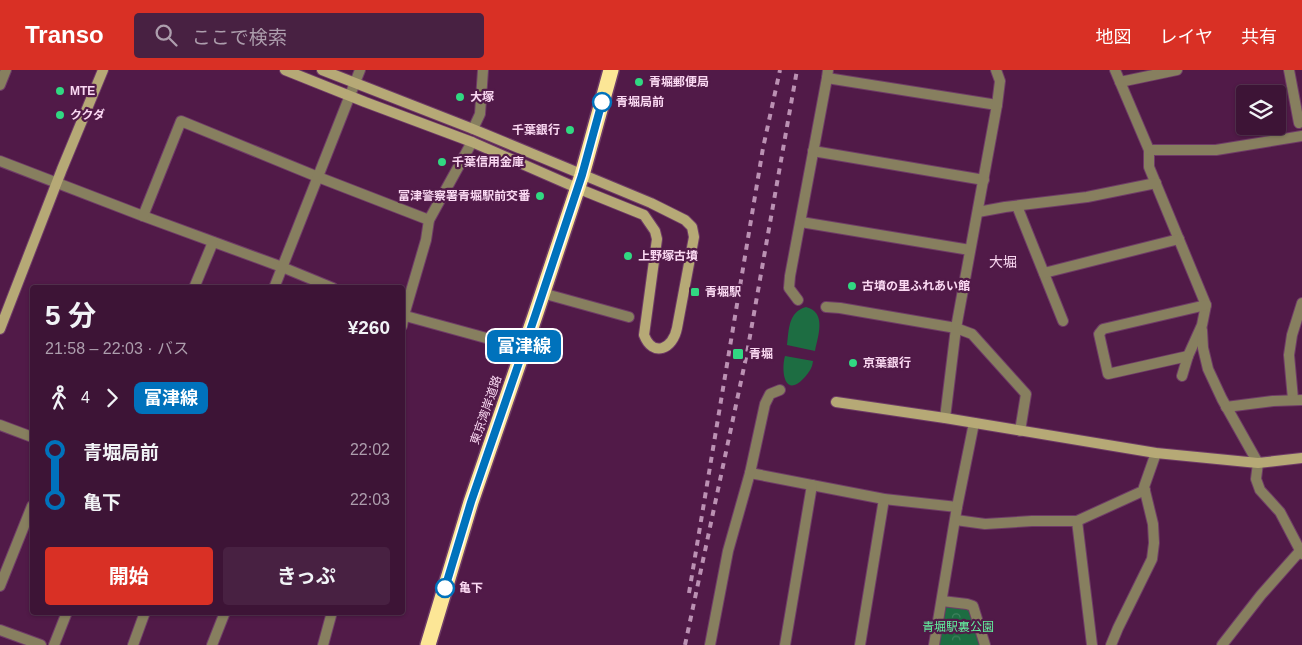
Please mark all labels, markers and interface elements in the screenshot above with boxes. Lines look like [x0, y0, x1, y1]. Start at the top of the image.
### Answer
search box [134, 13, 484, 58]
text: Transo [25, 21, 104, 48]
icon: search [152, 21, 180, 49]
text: ここで検索 [192, 27, 287, 48]
text: 地図 [1096, 27, 1132, 47]
text: レイヤ [1160, 27, 1213, 47]
text: 共有 [1241, 27, 1277, 47]
place label: 青堀郵便局 [649, 75, 709, 89]
marker: 青堀郵便局 [633, 76, 645, 88]
place label: MTE [70, 84, 95, 98]
marker: MTE [54, 85, 66, 97]
map controls [1236, 85, 1286, 135]
button: layers [1236, 85, 1286, 135]
place label: 大塚 [470, 90, 494, 104]
marker: 大塚 [454, 91, 466, 103]
marker: 青堀局前 [592, 92, 612, 112]
place label: 青堀局前 [616, 95, 664, 109]
place label: ククダ [70, 108, 105, 122]
marker: ククダ [54, 109, 66, 121]
place label: 千葉銀行 [512, 123, 560, 137]
marker: 千葉銀行 [564, 124, 576, 136]
place label: 千葉信用金庫 [452, 155, 524, 169]
marker: 千葉信用金庫 [436, 156, 448, 168]
place label: 富津警察署青堀駅前交番 [398, 189, 531, 203]
marker: 富津警察署青堀駅前交番 [534, 190, 546, 202]
place label: 上野塚古墳 [638, 249, 698, 263]
marker: 上野塚古墳 [622, 250, 634, 262]
district label: 大堀 [989, 254, 1017, 270]
place label: 古墳の里ふれあい館 [862, 279, 970, 293]
marker: 古墳の里ふれあい館 [846, 280, 858, 292]
place label: 青堀駅 [705, 285, 741, 299]
marker: 青堀駅 [689, 286, 701, 298]
text: 5 分 [45, 300, 96, 331]
text: ¥260 [348, 317, 390, 338]
line badge: 富津線 [495, 330, 553, 362]
text: 富津線 [497, 336, 551, 356]
text: 21:58 – 22:03 · バス [45, 340, 189, 357]
marker: 青堀 [731, 347, 745, 361]
place label: 青堀 [749, 347, 773, 361]
place label: 京葉銀行 [863, 356, 911, 370]
marker: 京葉銀行 [847, 357, 859, 369]
street label: 東京湾岸道路 [468, 374, 504, 446]
icon: walk [45, 384, 73, 412]
icon: forward [98, 384, 126, 412]
text: 富津線 [144, 388, 198, 408]
text: 4 [81, 389, 90, 406]
text: 22:02 [350, 441, 390, 458]
text: 青堀局前 [83, 442, 159, 463]
text: 22:03 [350, 491, 390, 508]
text: 亀下 [83, 492, 121, 513]
button: 開始 [45, 547, 213, 605]
button: きっぷ [223, 547, 390, 605]
marker: 亀下 [435, 578, 455, 598]
place label: 亀下 [459, 581, 483, 595]
park label: 青堀駅裏公園 [922, 620, 994, 634]

